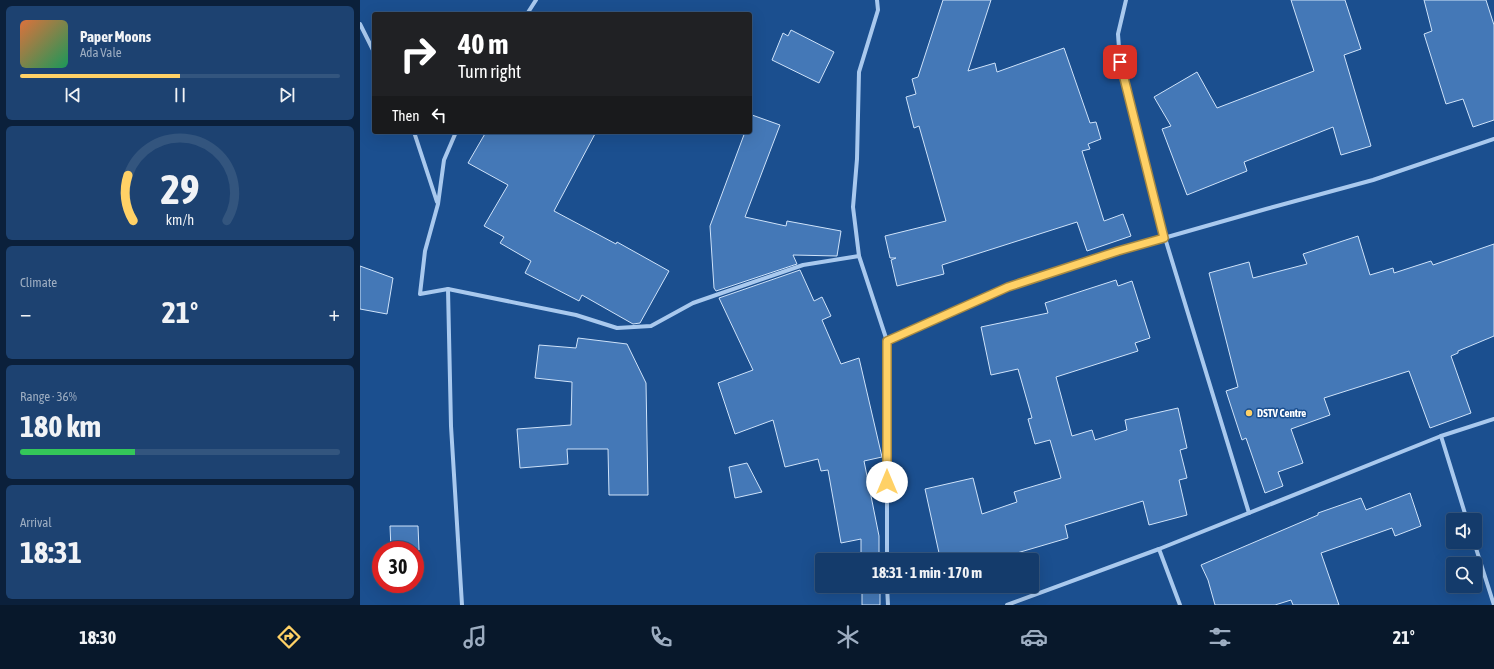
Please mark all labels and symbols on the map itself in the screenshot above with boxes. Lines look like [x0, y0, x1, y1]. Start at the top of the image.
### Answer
pin [1103, 45, 1137, 79]
place label: DSTV Centre [1257, 407, 1306, 419]
marker: DSTV Centre [1244, 408, 1254, 418]
position arrow [866, 461, 908, 503]
speed limit sign: 30 [372, 541, 424, 593]

